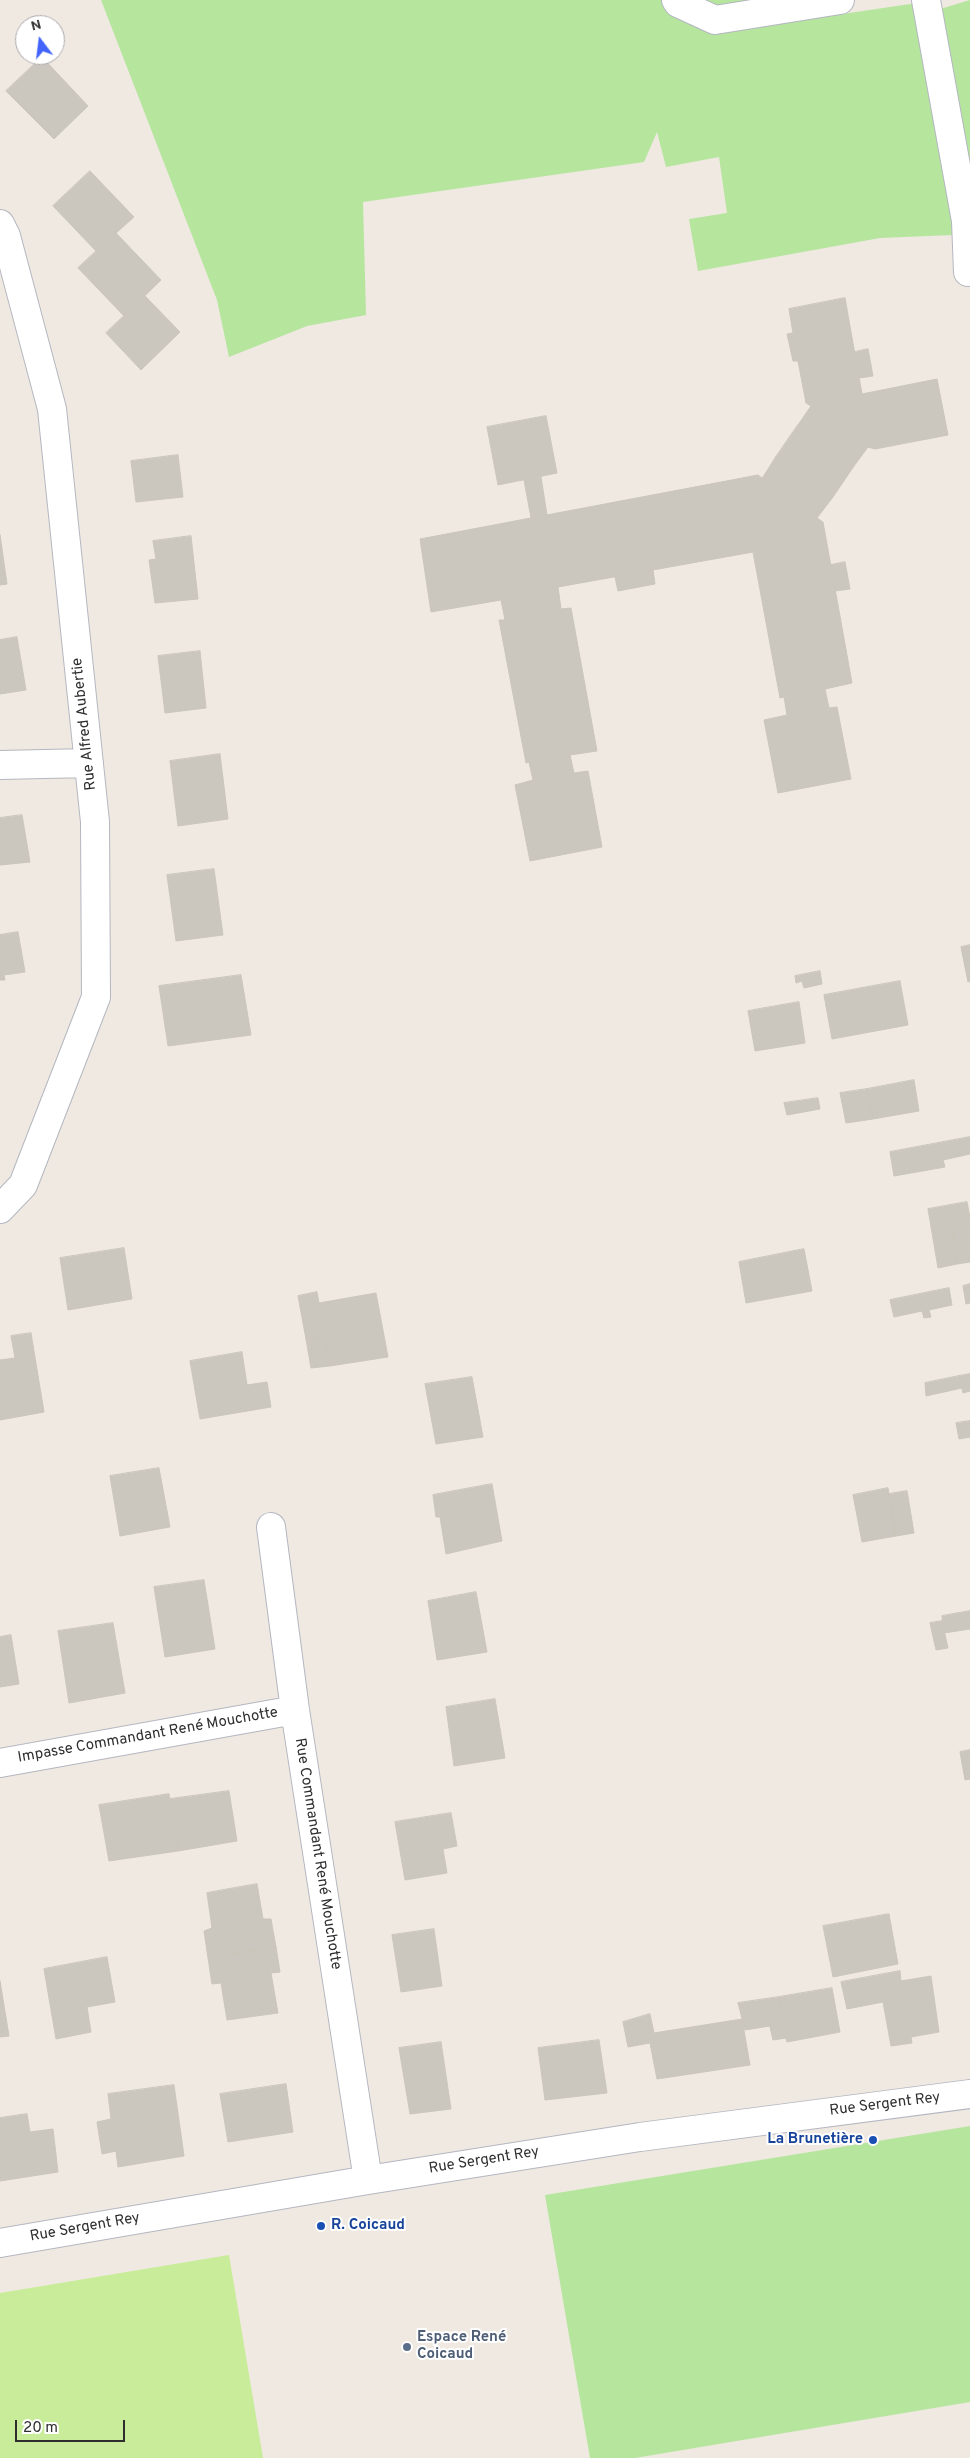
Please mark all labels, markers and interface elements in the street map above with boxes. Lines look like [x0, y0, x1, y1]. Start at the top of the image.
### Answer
north arrow [15, 15, 65, 65]
text: N [29, 16, 43, 36]
street label: Rue Alfred Aubertie [69, 657, 101, 791]
street label: Impasse Commandant René Mouchotte [16, 1704, 280, 1768]
street label: Rue Commandant René Mouchotte [290, 1737, 344, 1971]
street label: Rue Sergent Rey [829, 2089, 941, 2121]
place label: La Brunetière [767, 2131, 863, 2149]
marker: La Brunetière [867, 2134, 879, 2146]
street label: Rue Sergent Rey [428, 2143, 540, 2179]
street label: Rue Sergent Rey [29, 2209, 141, 2247]
place label: R. Coicaud [331, 2217, 405, 2235]
marker: R. Coicaud [315, 2220, 327, 2232]
place label: Espace René Coicaud [417, 2329, 506, 2364]
marker: Espace René Coicaud [401, 2341, 413, 2353]
scale bar [18, 2410, 128, 2442]
text: 20 m [23, 2419, 58, 2438]

